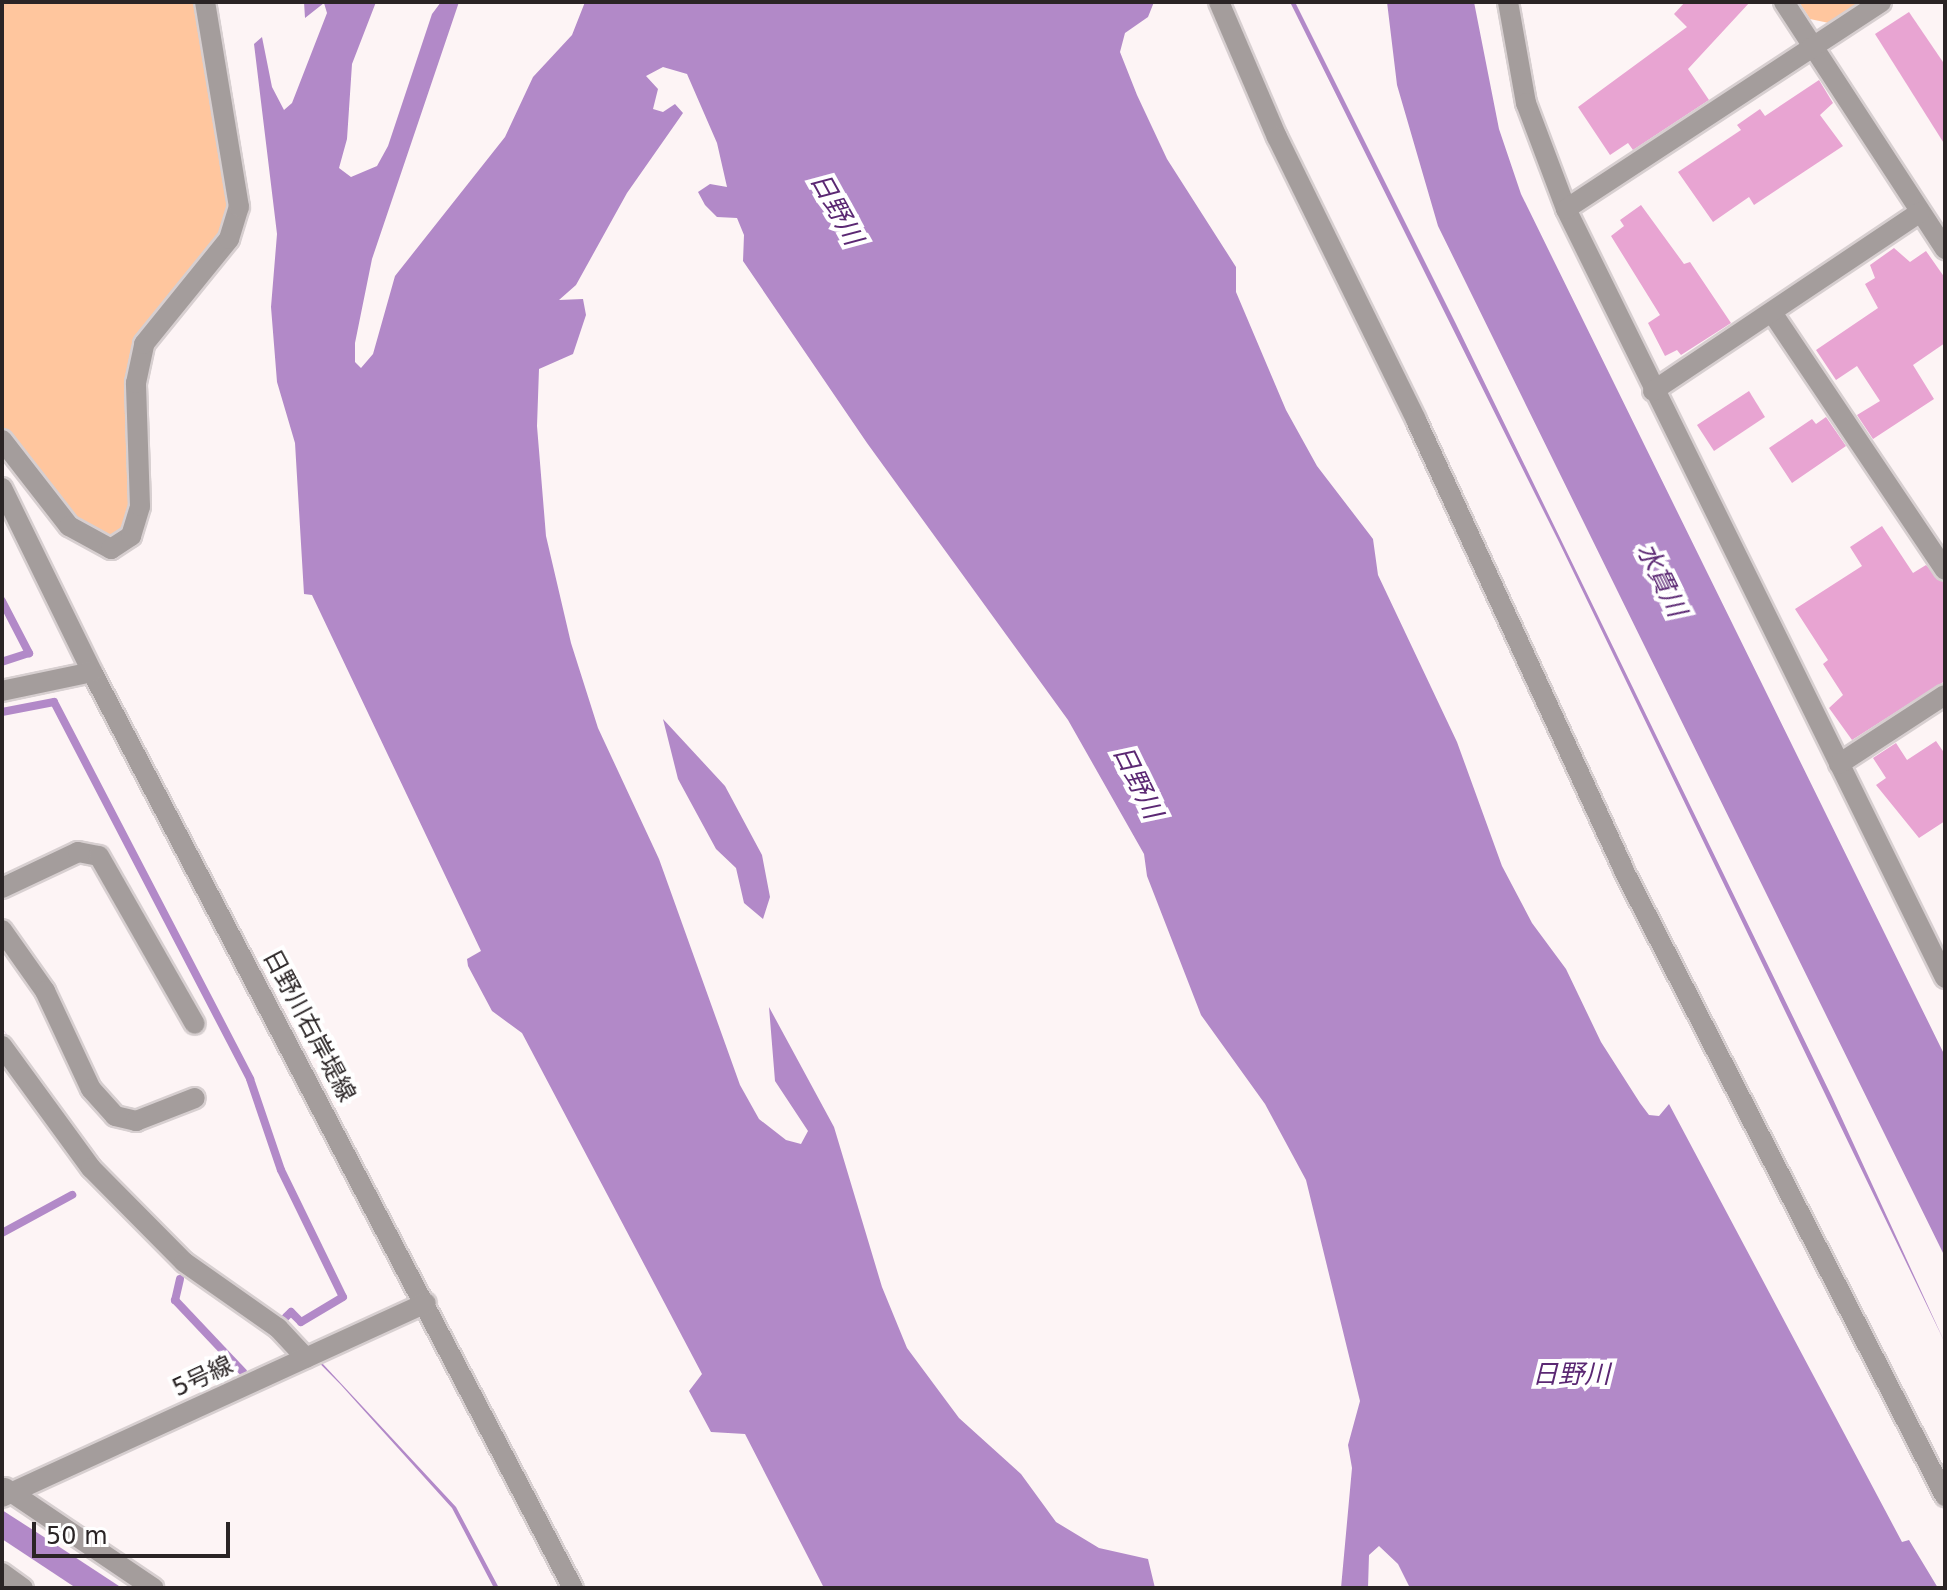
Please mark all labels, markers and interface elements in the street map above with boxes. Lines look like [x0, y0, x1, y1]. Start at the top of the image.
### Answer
water label: 日野川 [803, 167, 869, 251]
water label: 水貫川 [1630, 538, 1692, 622]
water label: 日野川 [1106, 740, 1168, 824]
street label: 日野川右岸堤線 [257, 945, 361, 1107]
street label: 5号線 [168, 1351, 238, 1403]
water label: 日野川 [1532, 1359, 1610, 1391]
scale bar [36, 1506, 234, 1556]
text: 50 m [46, 1522, 108, 1550]

